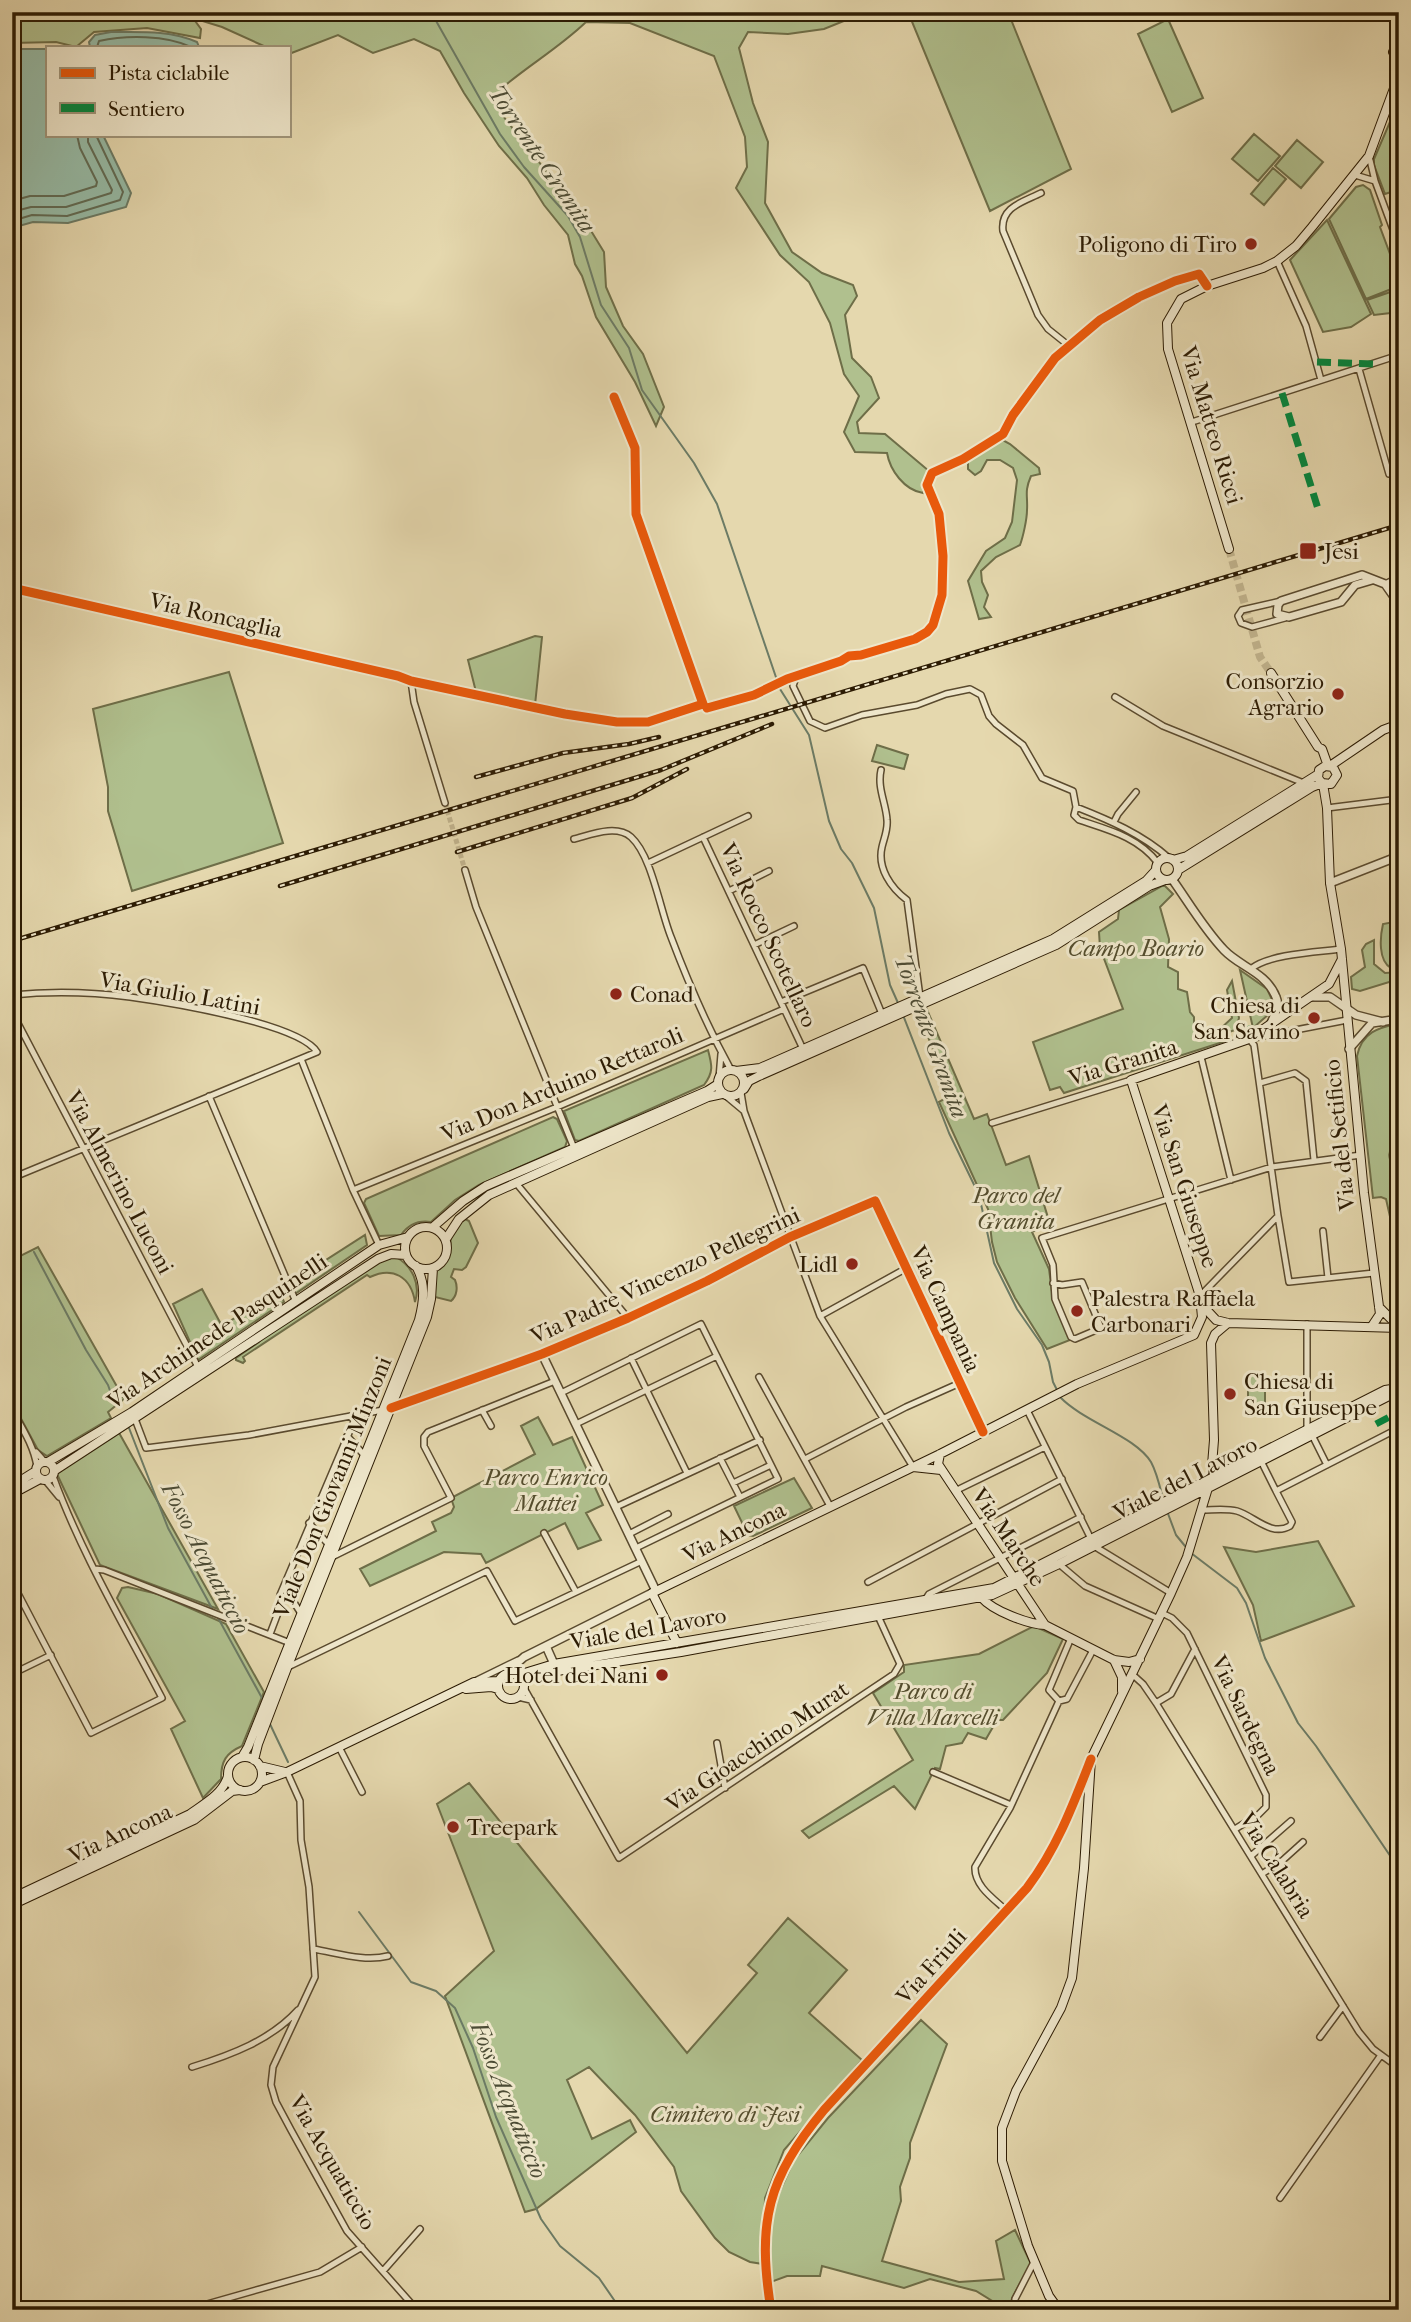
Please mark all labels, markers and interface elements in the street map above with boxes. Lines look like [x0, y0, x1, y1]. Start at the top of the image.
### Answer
legend [46, 46, 290, 136]
text: Pista ciclabile [108, 61, 229, 85]
water label: Torrente Granita [482, 80, 602, 238]
text: Sentiero [108, 97, 185, 121]
place label: Poligono di Tiro [1078, 231, 1237, 258]
marker: Poligono di Tiro [1243, 236, 1259, 252]
street label: Via Matteo Ricci [1174, 342, 1248, 508]
place label: Jesi [1322, 538, 1359, 565]
marker: Jesi [1298, 541, 1318, 561]
street label: Via Roncaglia [146, 587, 285, 644]
place label: Consorzio Agrario [1225, 668, 1324, 721]
marker: Consorzio Agrario [1330, 686, 1346, 702]
street label: Via Rocco Scotellaro [714, 838, 823, 1032]
park label: Campo Boario [1068, 935, 1204, 962]
water label: Torrente Granita [888, 950, 974, 1122]
street label: Via Giulio Latini [97, 966, 262, 1021]
place label: Conad [630, 981, 694, 1008]
marker: Conad [608, 986, 624, 1002]
place label: Chiesa di San Savino [1194, 992, 1300, 1045]
marker: Chiesa di San Savino [1306, 1010, 1322, 1026]
street label: Via Don Arduino Rettaroli [436, 1021, 687, 1148]
street label: Via Granita [1064, 1033, 1181, 1092]
street label: Via del Setificio [1318, 1058, 1361, 1213]
street label: Via Almerino Luconi [59, 1085, 179, 1279]
street label: Via San Giuseppe [1145, 1100, 1224, 1271]
park label: Parco del Granita [972, 1182, 1062, 1235]
street label: Via Padre Vincenzo Pellegrini [525, 1201, 804, 1350]
street label: Via Campania [904, 1241, 987, 1377]
street label: Via Archimede Pasquinelli [101, 1248, 333, 1416]
place label: Lidl [799, 1251, 839, 1278]
marker: Lidl [844, 1256, 860, 1272]
place label: Palestra Raffaela Carbonari [1091, 1285, 1255, 1338]
marker: Palestra Raffaela Carbonari [1069, 1303, 1085, 1319]
street label: Viale Don Giovanni Minzoni [267, 1352, 397, 1623]
place label: Chiesa di San Giuseppe [1244, 1368, 1377, 1421]
marker: Chiesa di San Giuseppe [1222, 1386, 1238, 1402]
street label: Viale del Lavoro [1108, 1431, 1262, 1527]
park label: Parco Enrico Mattei [483, 1464, 608, 1517]
water label: Fosso Acquaticcio [155, 1477, 256, 1638]
street label: Via Marche [965, 1482, 1051, 1592]
street label: Via Ancona [677, 1496, 790, 1569]
street label: Viale del Lavoro [567, 1601, 728, 1656]
street label: Via Sardegna [1205, 1650, 1286, 1780]
place label: Hotel dei Nani [504, 1662, 648, 1689]
marker: Hotel dei Nani [654, 1667, 670, 1683]
street label: Via Gioacchino Murat [660, 1675, 854, 1818]
park label: Parco di Villa Marcelli [867, 1678, 1000, 1731]
street label: Via Ancona [63, 1798, 177, 1870]
street label: Via Calabria [1233, 1807, 1320, 1923]
place label: Treepark [467, 1814, 559, 1841]
marker: Treepark [445, 1819, 461, 1835]
street label: Via Friuli [890, 1923, 972, 2010]
water label: Fosso Acquaticcio [464, 2017, 553, 2182]
street label: Via Acquaticcio [283, 2089, 382, 2235]
park label: Cimitero di Jesi [650, 2101, 802, 2128]

